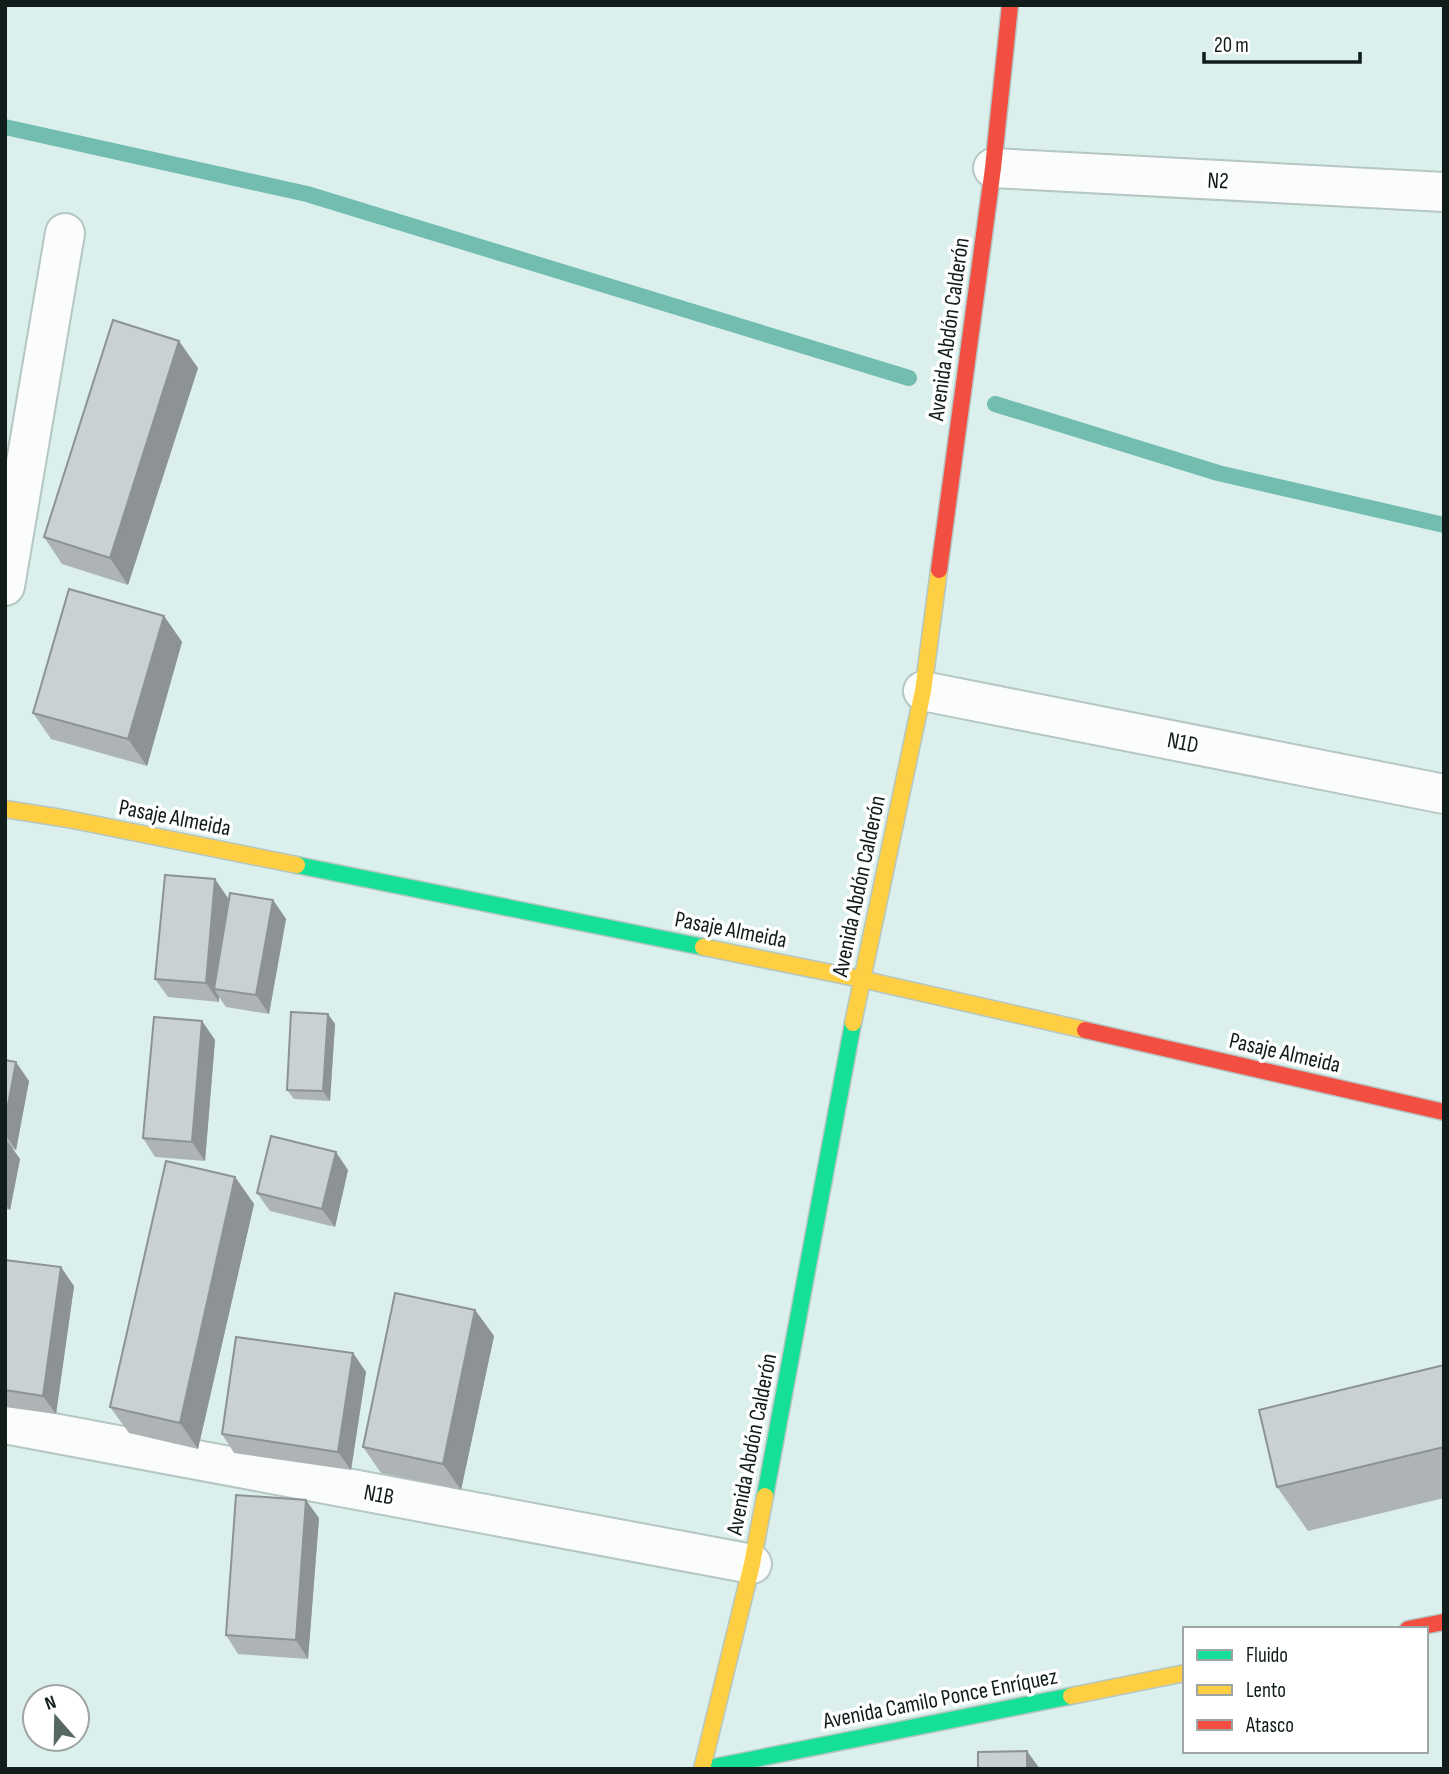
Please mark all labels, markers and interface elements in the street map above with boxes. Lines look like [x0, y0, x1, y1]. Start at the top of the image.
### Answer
scale bar [1204, 21, 1360, 65]
text: 20 m [1214, 33, 1249, 58]
street label: N2 [1207, 166, 1229, 196]
street label: Avenida Abdón Calderón [922, 236, 976, 423]
street label: N1D [1165, 726, 1201, 760]
street label: Pasaje Almeida [116, 793, 233, 843]
street label: Avenida Abdón Calderón [826, 793, 892, 980]
street label: Pasaje Almeida [672, 905, 789, 955]
street label: Pasaje Almeida [1226, 1027, 1343, 1079]
street label: Avenida Abdón Calderón [720, 1351, 783, 1538]
street label: N1B [361, 1478, 396, 1512]
legend [1183, 1627, 1428, 1753]
text: Fluido [1246, 1643, 1288, 1668]
street label: Avenida Camilo Ponce Enríquez [820, 1663, 1060, 1736]
text: Lento [1246, 1678, 1286, 1703]
north arrow [21, 1683, 91, 1753]
text: N [42, 1691, 59, 1716]
text: Atasco [1245, 1713, 1294, 1738]

